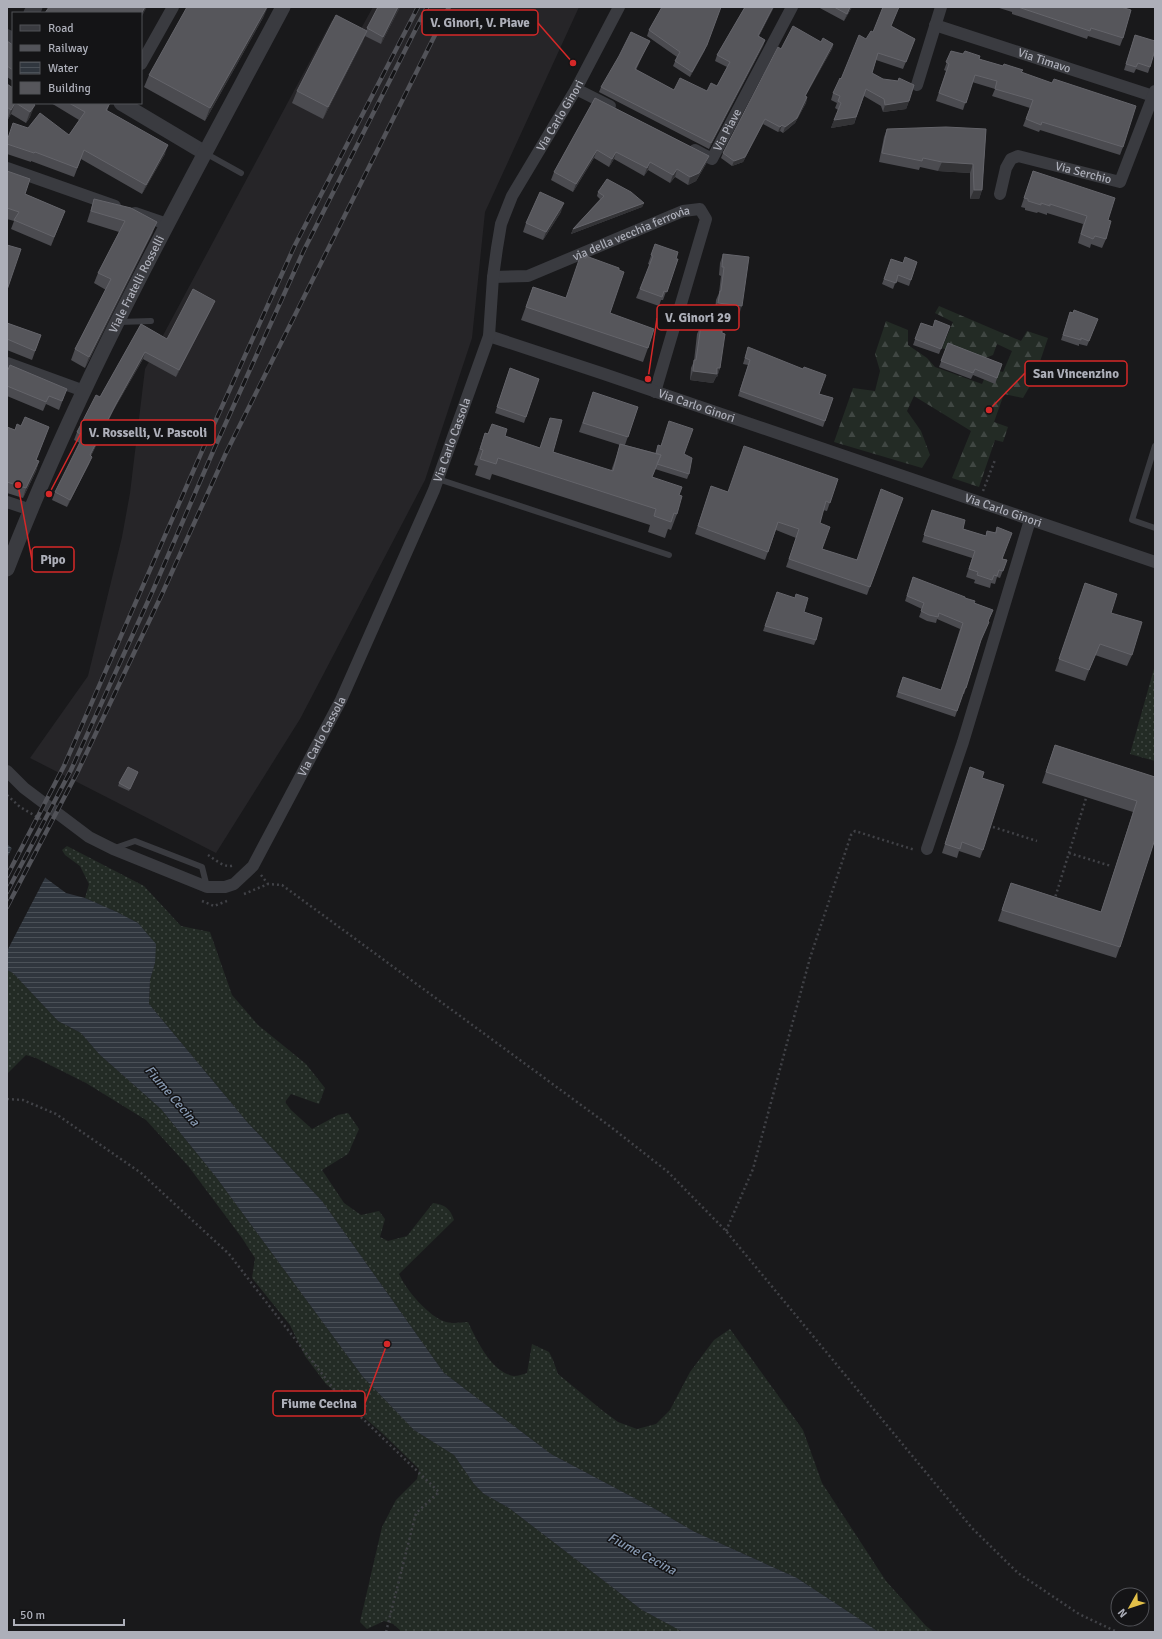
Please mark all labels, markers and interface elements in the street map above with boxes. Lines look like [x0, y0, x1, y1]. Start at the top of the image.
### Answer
callout: V. Ginori, V. Piave [422, 10, 538, 35]
legend [12, 12, 142, 104]
text: V. Ginori, V. Piave [430, 15, 530, 31]
text: Road [48, 21, 74, 36]
text: Railway [48, 41, 88, 56]
street label: Via Timavo [1016, 45, 1073, 76]
text: Water [48, 61, 79, 76]
street label: Via Carlo Ginori [533, 77, 587, 154]
text: Building [48, 81, 91, 96]
street label: Via Piave [710, 106, 745, 154]
street label: Via Serchio [1054, 158, 1113, 187]
street label: via della vecchia ferrovia [570, 203, 691, 264]
street label: Viale Fratelli Rosselli [105, 233, 168, 335]
callout: V. Ginori 29 [657, 305, 739, 330]
text: V. Ginori 29 [665, 310, 731, 326]
callout: San Vincenzino [1025, 361, 1127, 386]
text: San Vincenzino [1033, 366, 1119, 382]
street label: Via Carlo Ginori [656, 386, 737, 426]
street label: Via Carlo Cassola [430, 396, 474, 484]
callout: V. Rosselli, V. Pascoli [81, 420, 215, 445]
text: V. Rosselli, V. Pascoli [89, 425, 207, 441]
street label: Via Carlo Ginori [963, 490, 1044, 530]
callout: Pipo [32, 547, 74, 572]
text: Pipo [40, 552, 66, 568]
street label: Via Carlo Cassola [294, 694, 349, 779]
water label: Fiume Cecina [141, 1062, 203, 1130]
callout: Fiume Cecina [273, 1391, 365, 1416]
text: Fiume Cecina [281, 1396, 357, 1412]
water label: Fiume Cecina [605, 1529, 679, 1579]
north arrow [1110, 1587, 1150, 1627]
scale bar [14, 1601, 124, 1627]
text: N [1115, 1606, 1130, 1620]
text: 50 m [20, 1608, 45, 1623]

